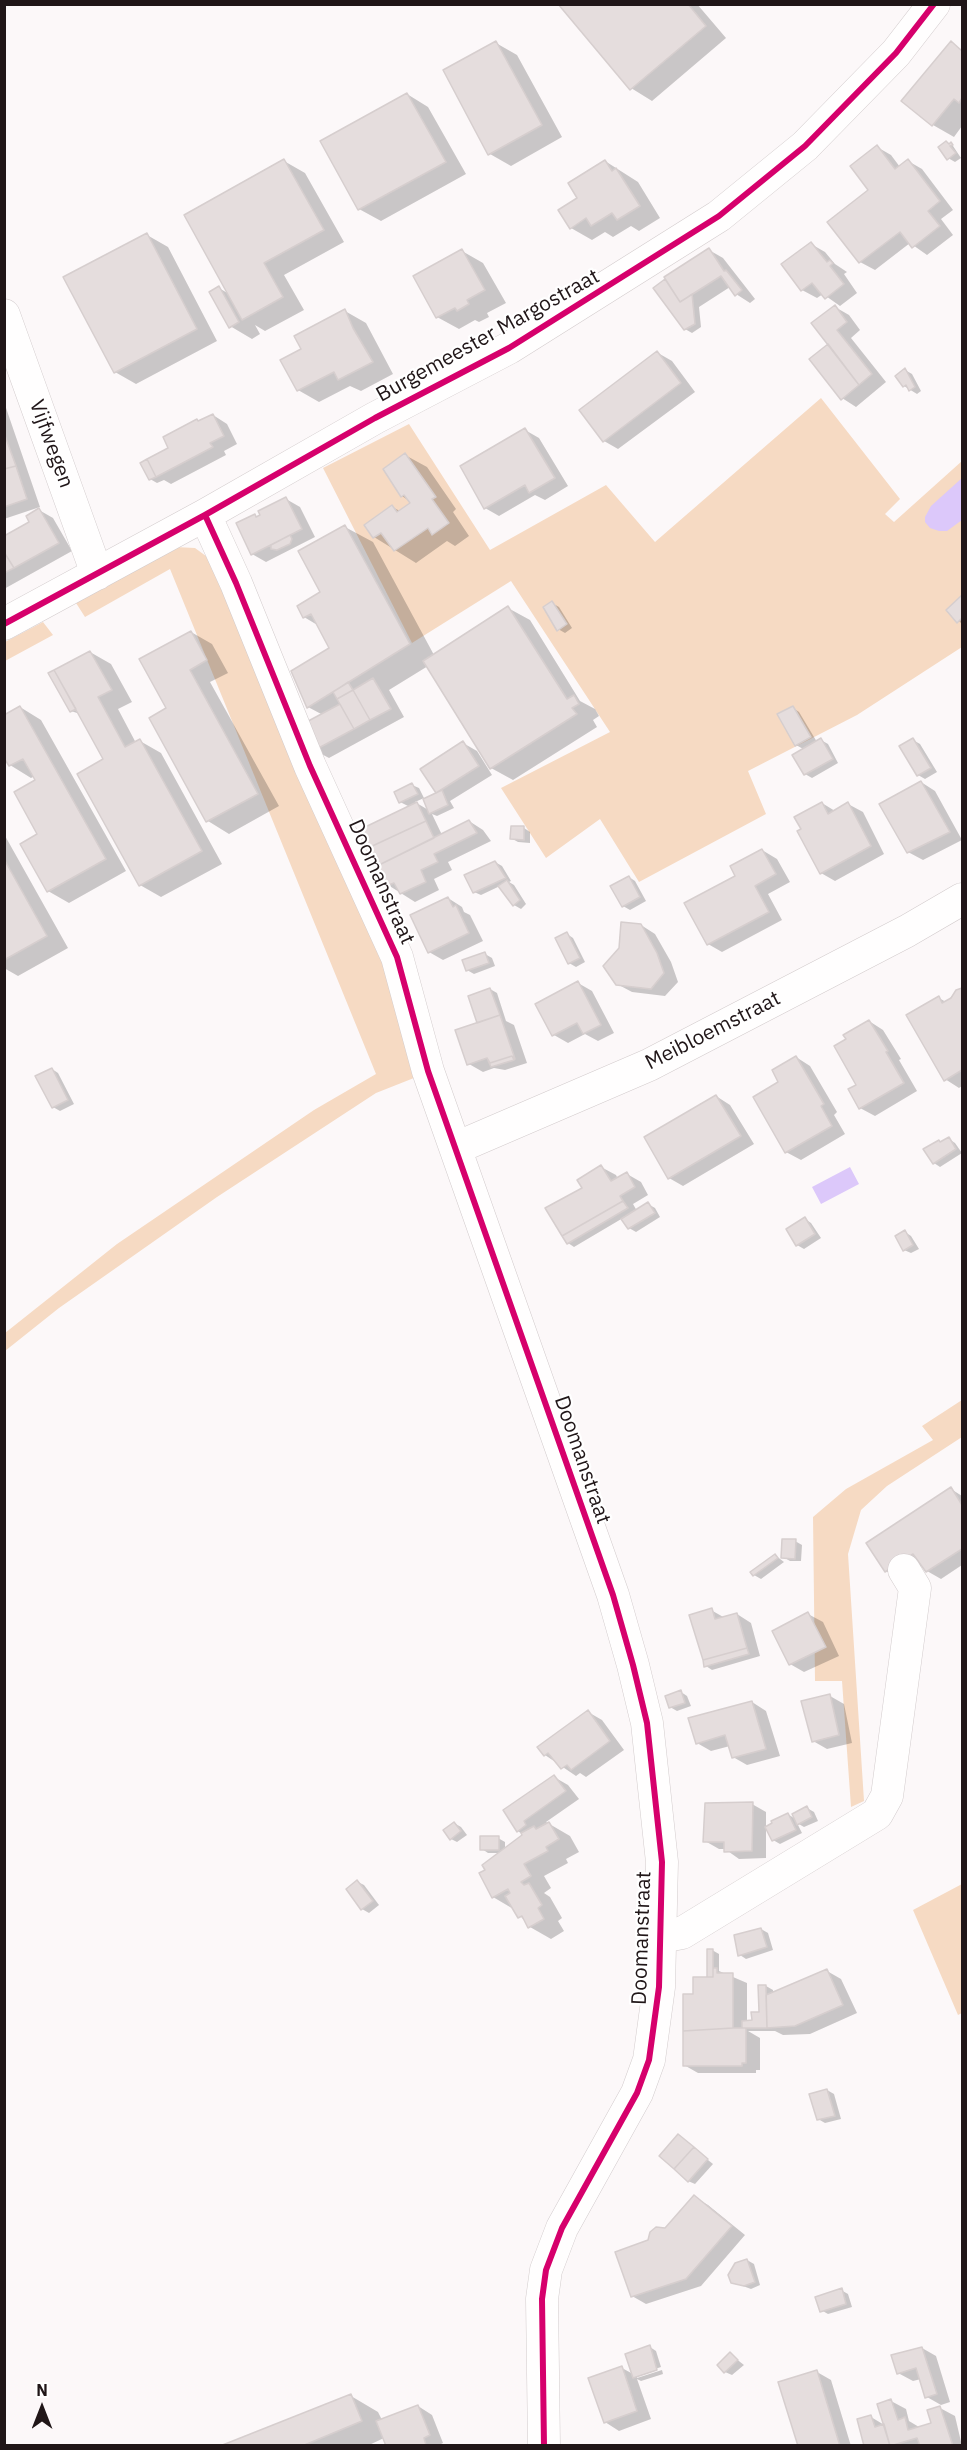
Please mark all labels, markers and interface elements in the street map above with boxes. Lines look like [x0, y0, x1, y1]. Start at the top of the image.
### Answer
street label: Burgemeester Margostraat [372, 264, 604, 408]
street label: Vijfwegen [23, 396, 79, 492]
street label: Doomanstraat [342, 816, 420, 948]
street label: Meibloemstraat [641, 986, 785, 1076]
street label: Doomanstraat [548, 1393, 616, 1527]
street label: Doomanstraat [627, 1871, 657, 2005]
north arrow [12, 2378, 72, 2438]
text: N [36, 2380, 48, 2400]

